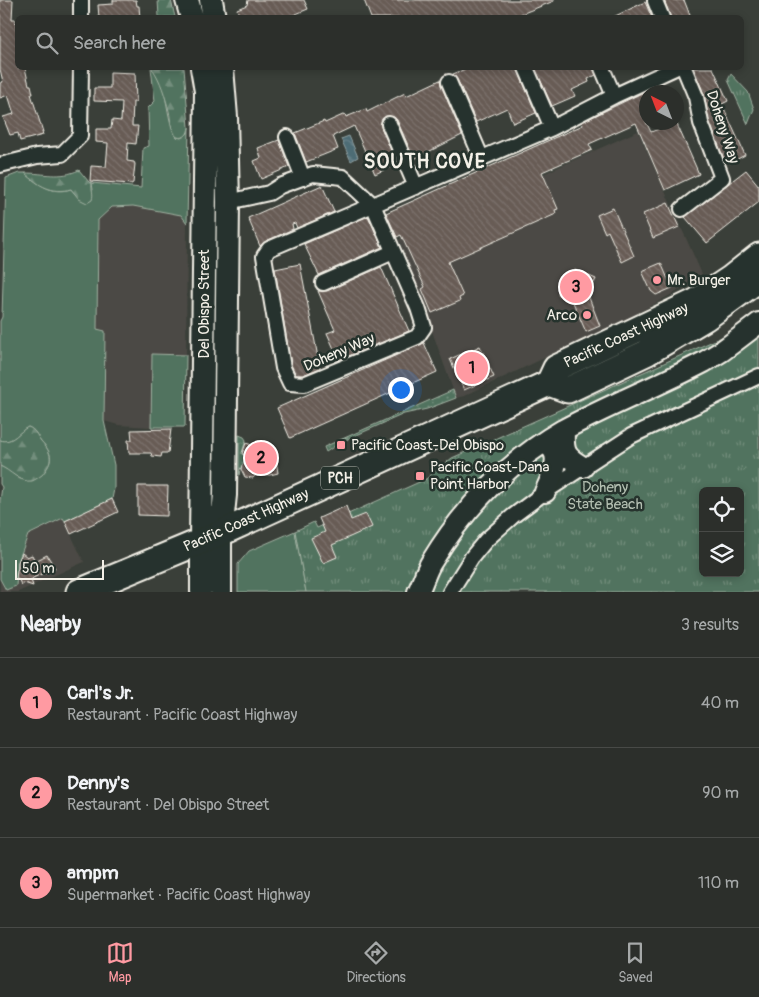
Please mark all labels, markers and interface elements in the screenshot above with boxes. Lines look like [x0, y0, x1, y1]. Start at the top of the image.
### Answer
search box [15, 15, 744, 70]
icon: search [33, 29, 61, 57]
text: Search here [73, 31, 166, 55]
north arrow [639, 85, 684, 130]
street label: Doheny Way [702, 88, 743, 167]
district label: SOUTH COVE [364, 149, 486, 174]
street label: Del Obispo Street [195, 249, 214, 358]
pin: 3 [560, 268, 592, 306]
place label: Mr. Burger [667, 271, 731, 290]
marker: Mr. Burger [651, 274, 663, 286]
street label: Pacific Coast Highway [561, 298, 692, 373]
place label: Arco [546, 306, 577, 325]
marker: Arco [581, 309, 593, 321]
street label: Doheny Way [301, 329, 378, 376]
pin: 1 [456, 349, 488, 387]
your location [388, 377, 414, 403]
place label: Pacific Coast-Del Obispo [351, 436, 504, 455]
pin: 2 [245, 439, 277, 477]
marker: Pacific Coast-Del Obispo [335, 439, 347, 451]
place label: Pacific Coast-Dana Point Harbor [430, 458, 549, 494]
road number: PCH [321, 466, 359, 489]
marker: Pacific Coast-Dana Point Harbor [414, 470, 426, 482]
park label: Doheny State Beach [567, 478, 643, 514]
street label: Pacific Coast Highway [181, 484, 312, 557]
map controls [699, 487, 744, 577]
button: locate [699, 487, 744, 532]
button: layers [699, 532, 744, 577]
scale bar [15, 557, 104, 580]
text: 50 m [22, 560, 55, 577]
text: Nearby [20, 611, 81, 638]
text: 3 results [681, 615, 739, 635]
text: Carl's Jr. [67, 681, 134, 705]
text: 1 [33, 693, 39, 713]
text: 40 m [701, 693, 739, 713]
text: Restaurant · Pacific Coast Highway [67, 705, 297, 725]
text: Denny's [67, 771, 129, 795]
text: 2 [32, 783, 40, 803]
text: 90 m [702, 783, 739, 803]
text: Restaurant · Del Obispo Street [67, 795, 269, 815]
text: ampm [67, 861, 119, 885]
text: 3 [32, 873, 40, 893]
text: 110 m [698, 873, 739, 893]
text: Supermarket · Pacific Coast Highway [67, 885, 310, 905]
tab: Map [106, 939, 134, 986]
tab: Directions [346, 939, 406, 986]
tab: Saved [618, 939, 653, 986]

